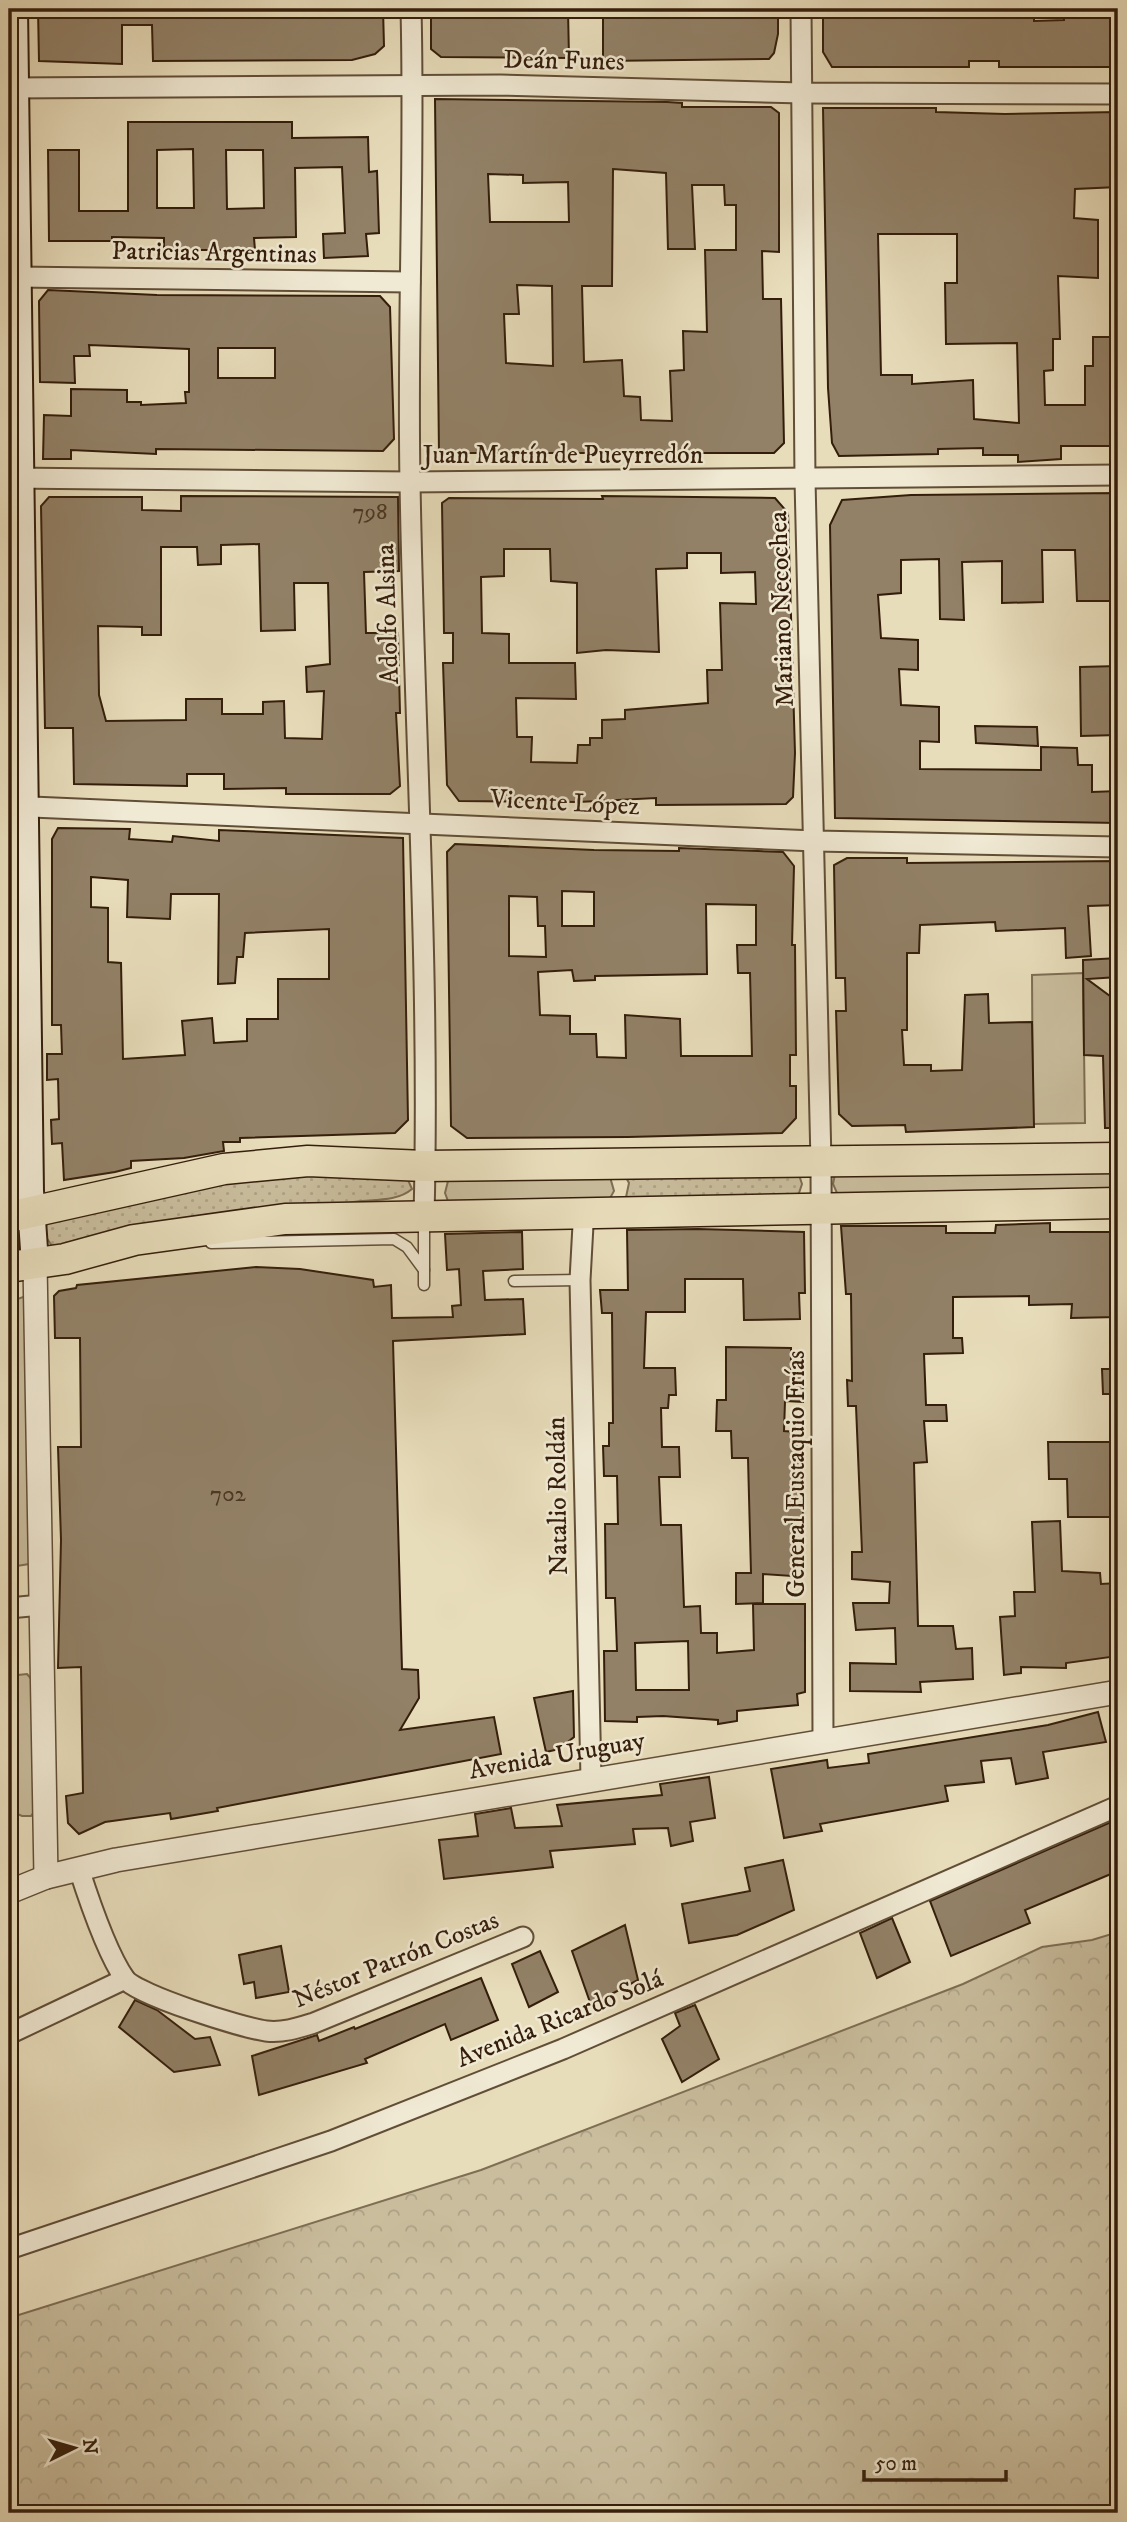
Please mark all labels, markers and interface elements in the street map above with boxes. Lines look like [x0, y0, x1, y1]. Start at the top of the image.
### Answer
street label: Deán Funes [503, 43, 625, 79]
street label: Patricias Argentinas [111, 235, 317, 271]
street label: Juan Martín de Pueyrredón [421, 439, 704, 472]
house number: 798 [352, 498, 388, 527]
street label: Mariano Necochea [762, 511, 802, 707]
street label: Adolfo Alsina [369, 543, 407, 685]
street label: Vicente López [488, 783, 641, 823]
street label: General Eustaquio Frías [780, 1350, 813, 1598]
street label: Natalio Roldán [540, 1416, 576, 1576]
house number: 702 [210, 1480, 247, 1509]
street label: Avenida Uruguay [466, 1724, 648, 1788]
street label: Néstor Patrón Costas [288, 1904, 504, 2016]
street label: Avenida Ricardo Solá [452, 1962, 668, 2076]
north arrow [38, 2414, 108, 2484]
text: N [77, 2438, 102, 2456]
scale bar [864, 2438, 1006, 2482]
text: 50 m [875, 2451, 917, 2477]

